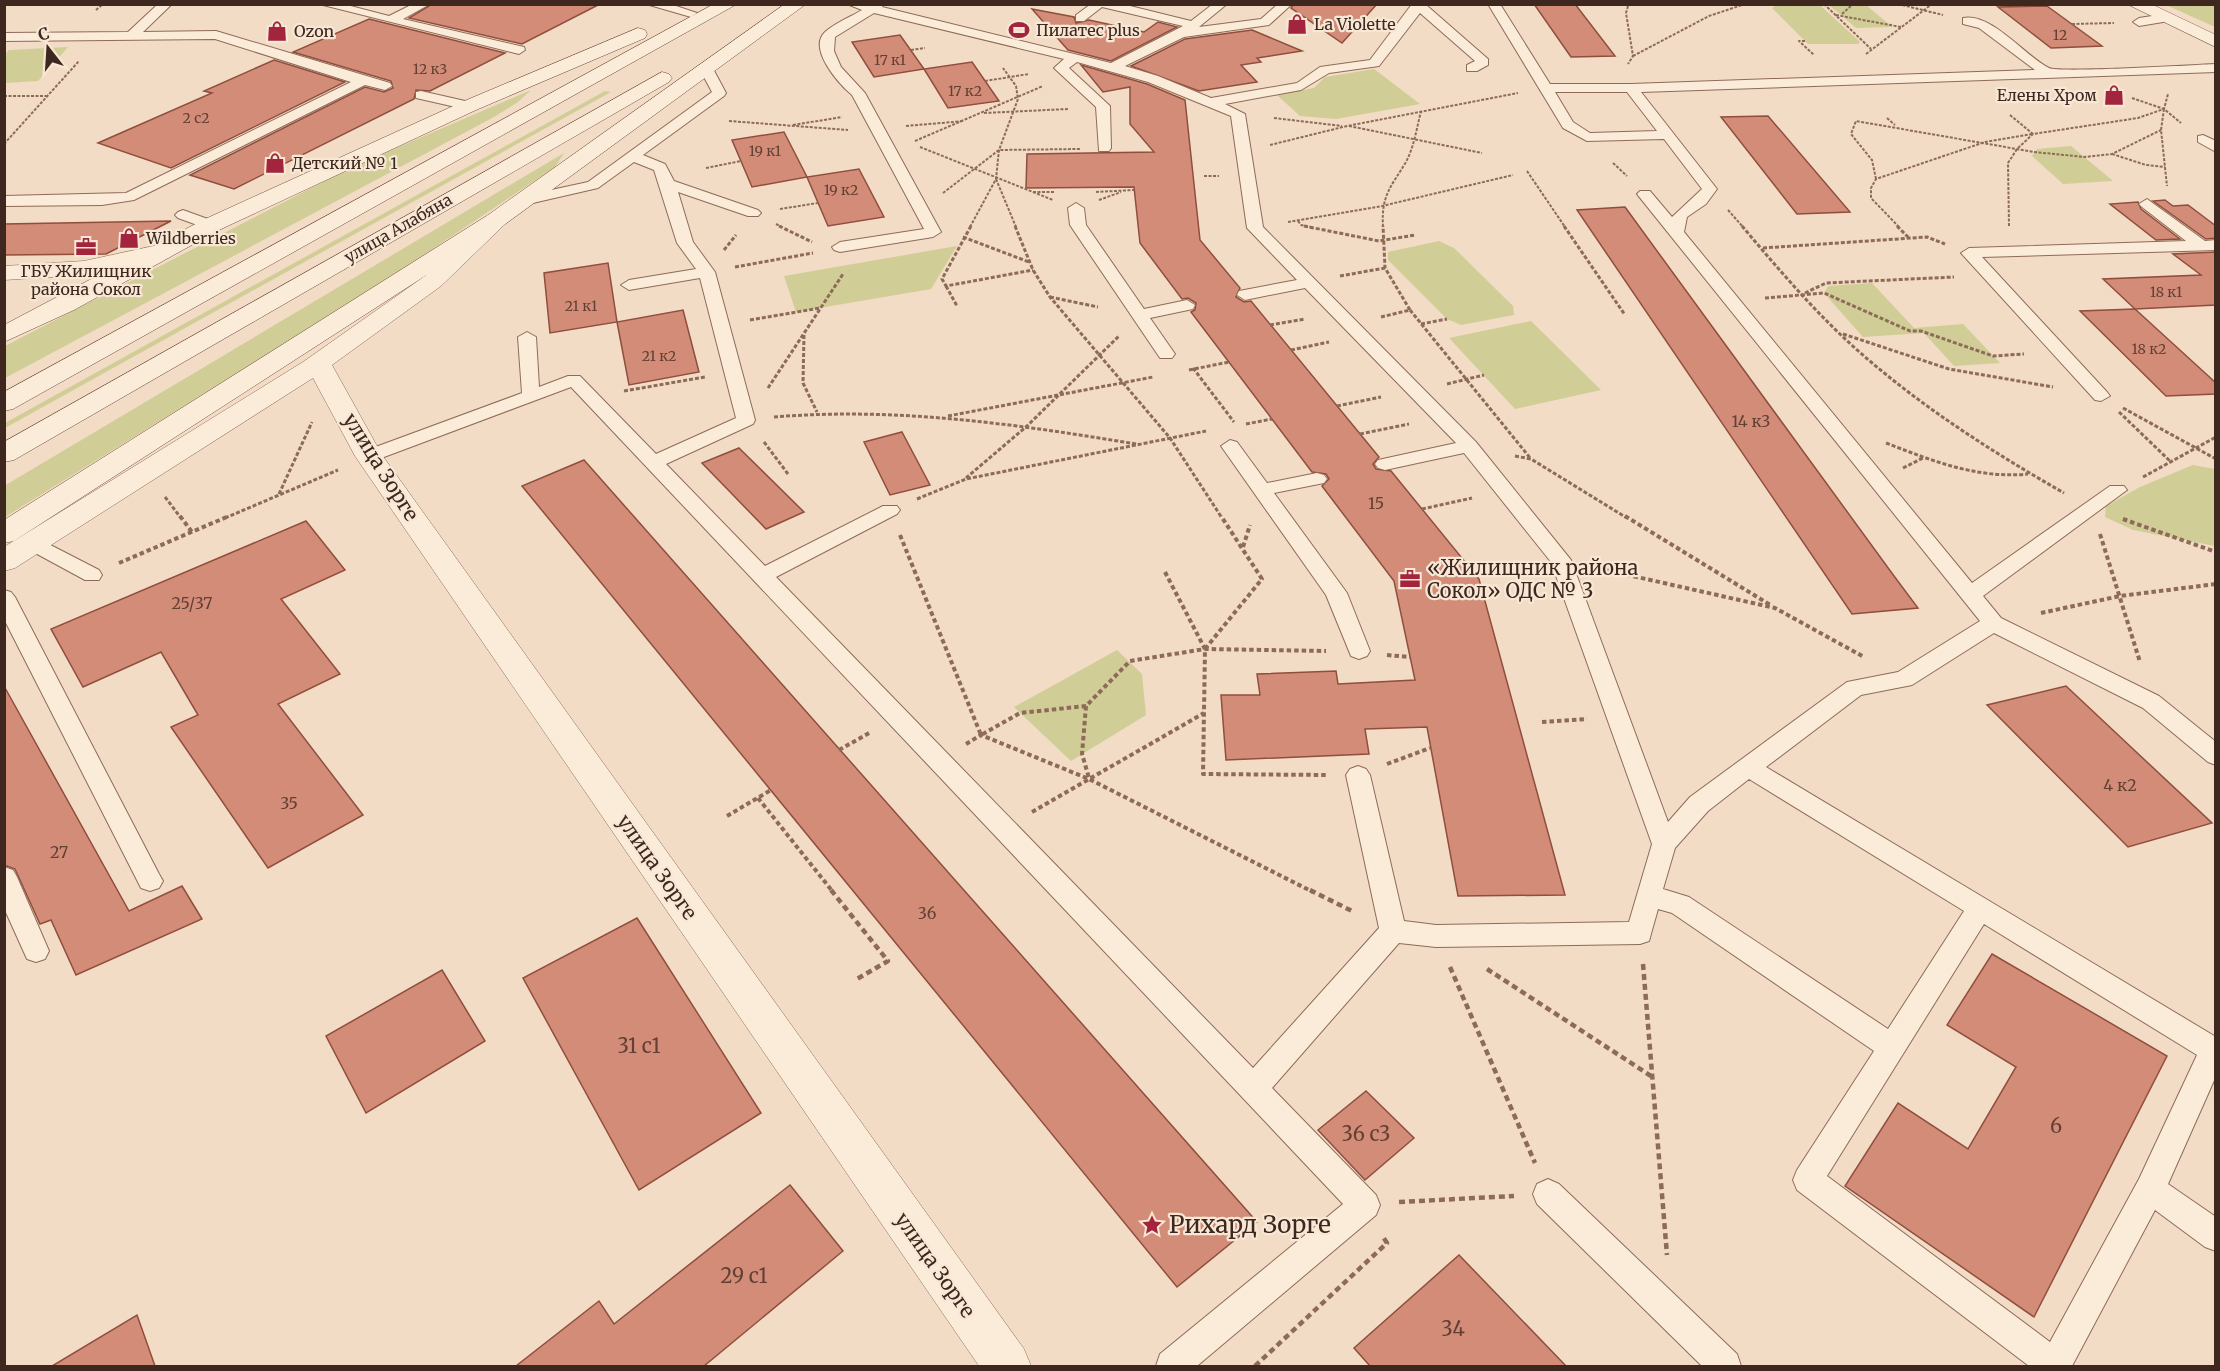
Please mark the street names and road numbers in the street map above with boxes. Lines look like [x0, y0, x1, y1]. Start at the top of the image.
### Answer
street label: улица Алабяна [341, 189, 456, 267]
street label: улица Зорге [338, 408, 424, 525]
street label: улица Зорге [612, 809, 703, 924]
street label: улица Зорге [890, 1207, 981, 1322]

